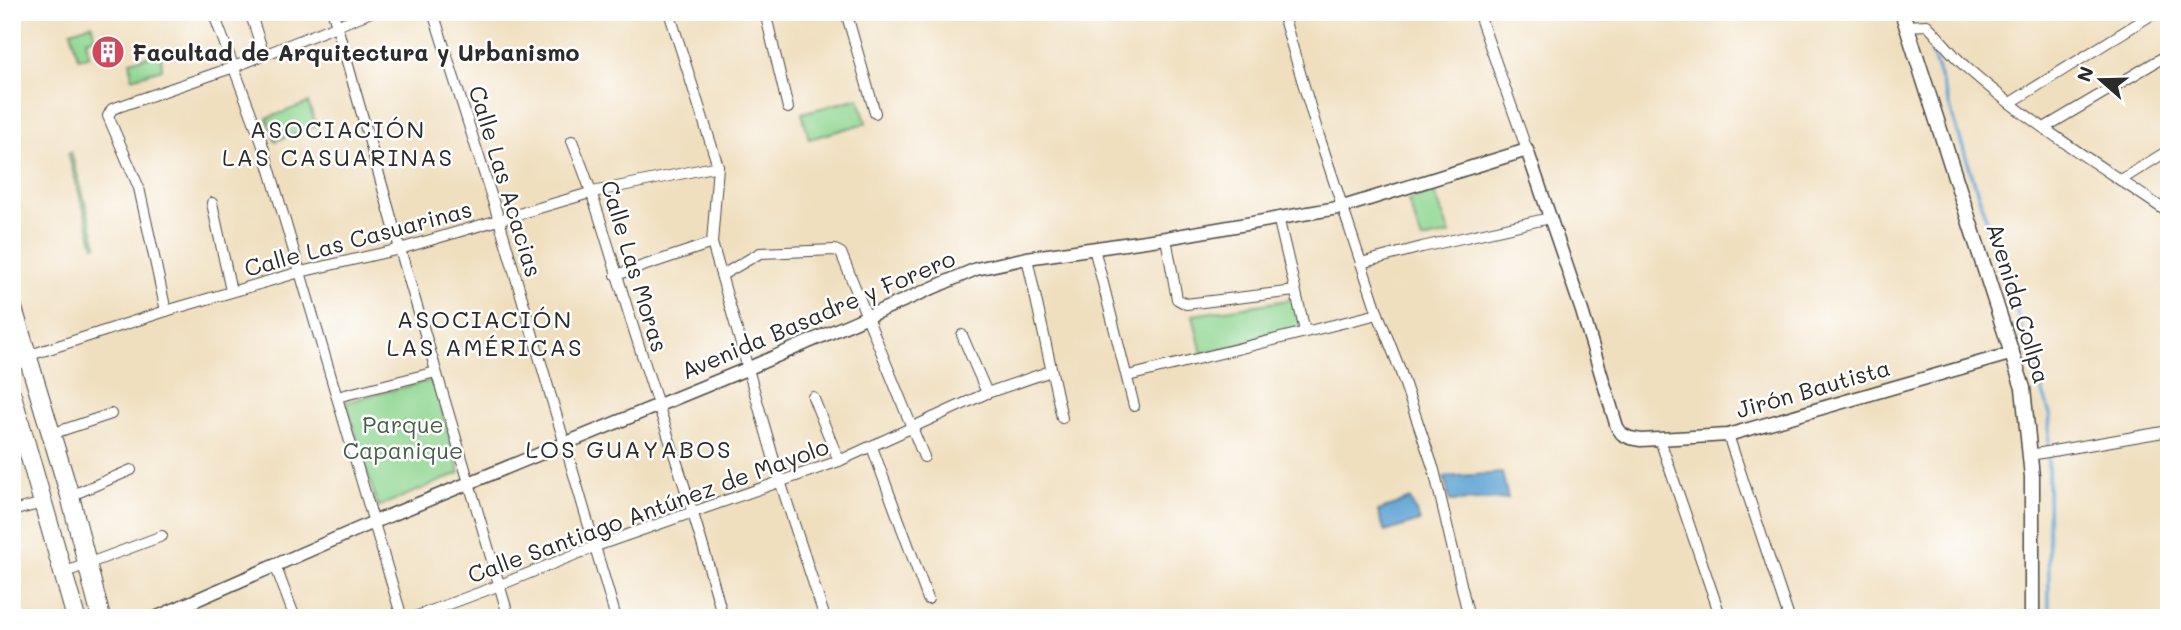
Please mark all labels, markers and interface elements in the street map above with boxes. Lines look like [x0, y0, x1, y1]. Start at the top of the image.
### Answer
building icon: Facultad de Arquitectura y Urbanismo [89, 33, 127, 71]
place label: Facultad de Arquitectura y Urbanismo [132, 37, 579, 67]
north arrow [2066, 46, 2136, 116]
text: N [2070, 63, 2099, 85]
street label: Calle Las Acacias [463, 82, 549, 280]
district label: ASOCIACIÓN LAS CASUARINAS [222, 113, 454, 172]
street label: Calle Las Moras [595, 177, 675, 355]
street label: Calle Las Casuarinas [241, 193, 475, 283]
street label: Avenida Collpa [1980, 219, 2058, 387]
street label: Avenida Basadre y Forero [676, 243, 960, 385]
district label: ASOCIACIÓN LAS AMÉRICAS [386, 303, 584, 362]
street label: Jirón Bautista [1732, 352, 1894, 424]
park label: Parque Capanique [343, 409, 463, 465]
street label: Calle Santiago Antúnez de Mayolo [463, 431, 833, 589]
district label: LOS GUAYABOS [526, 433, 732, 464]

